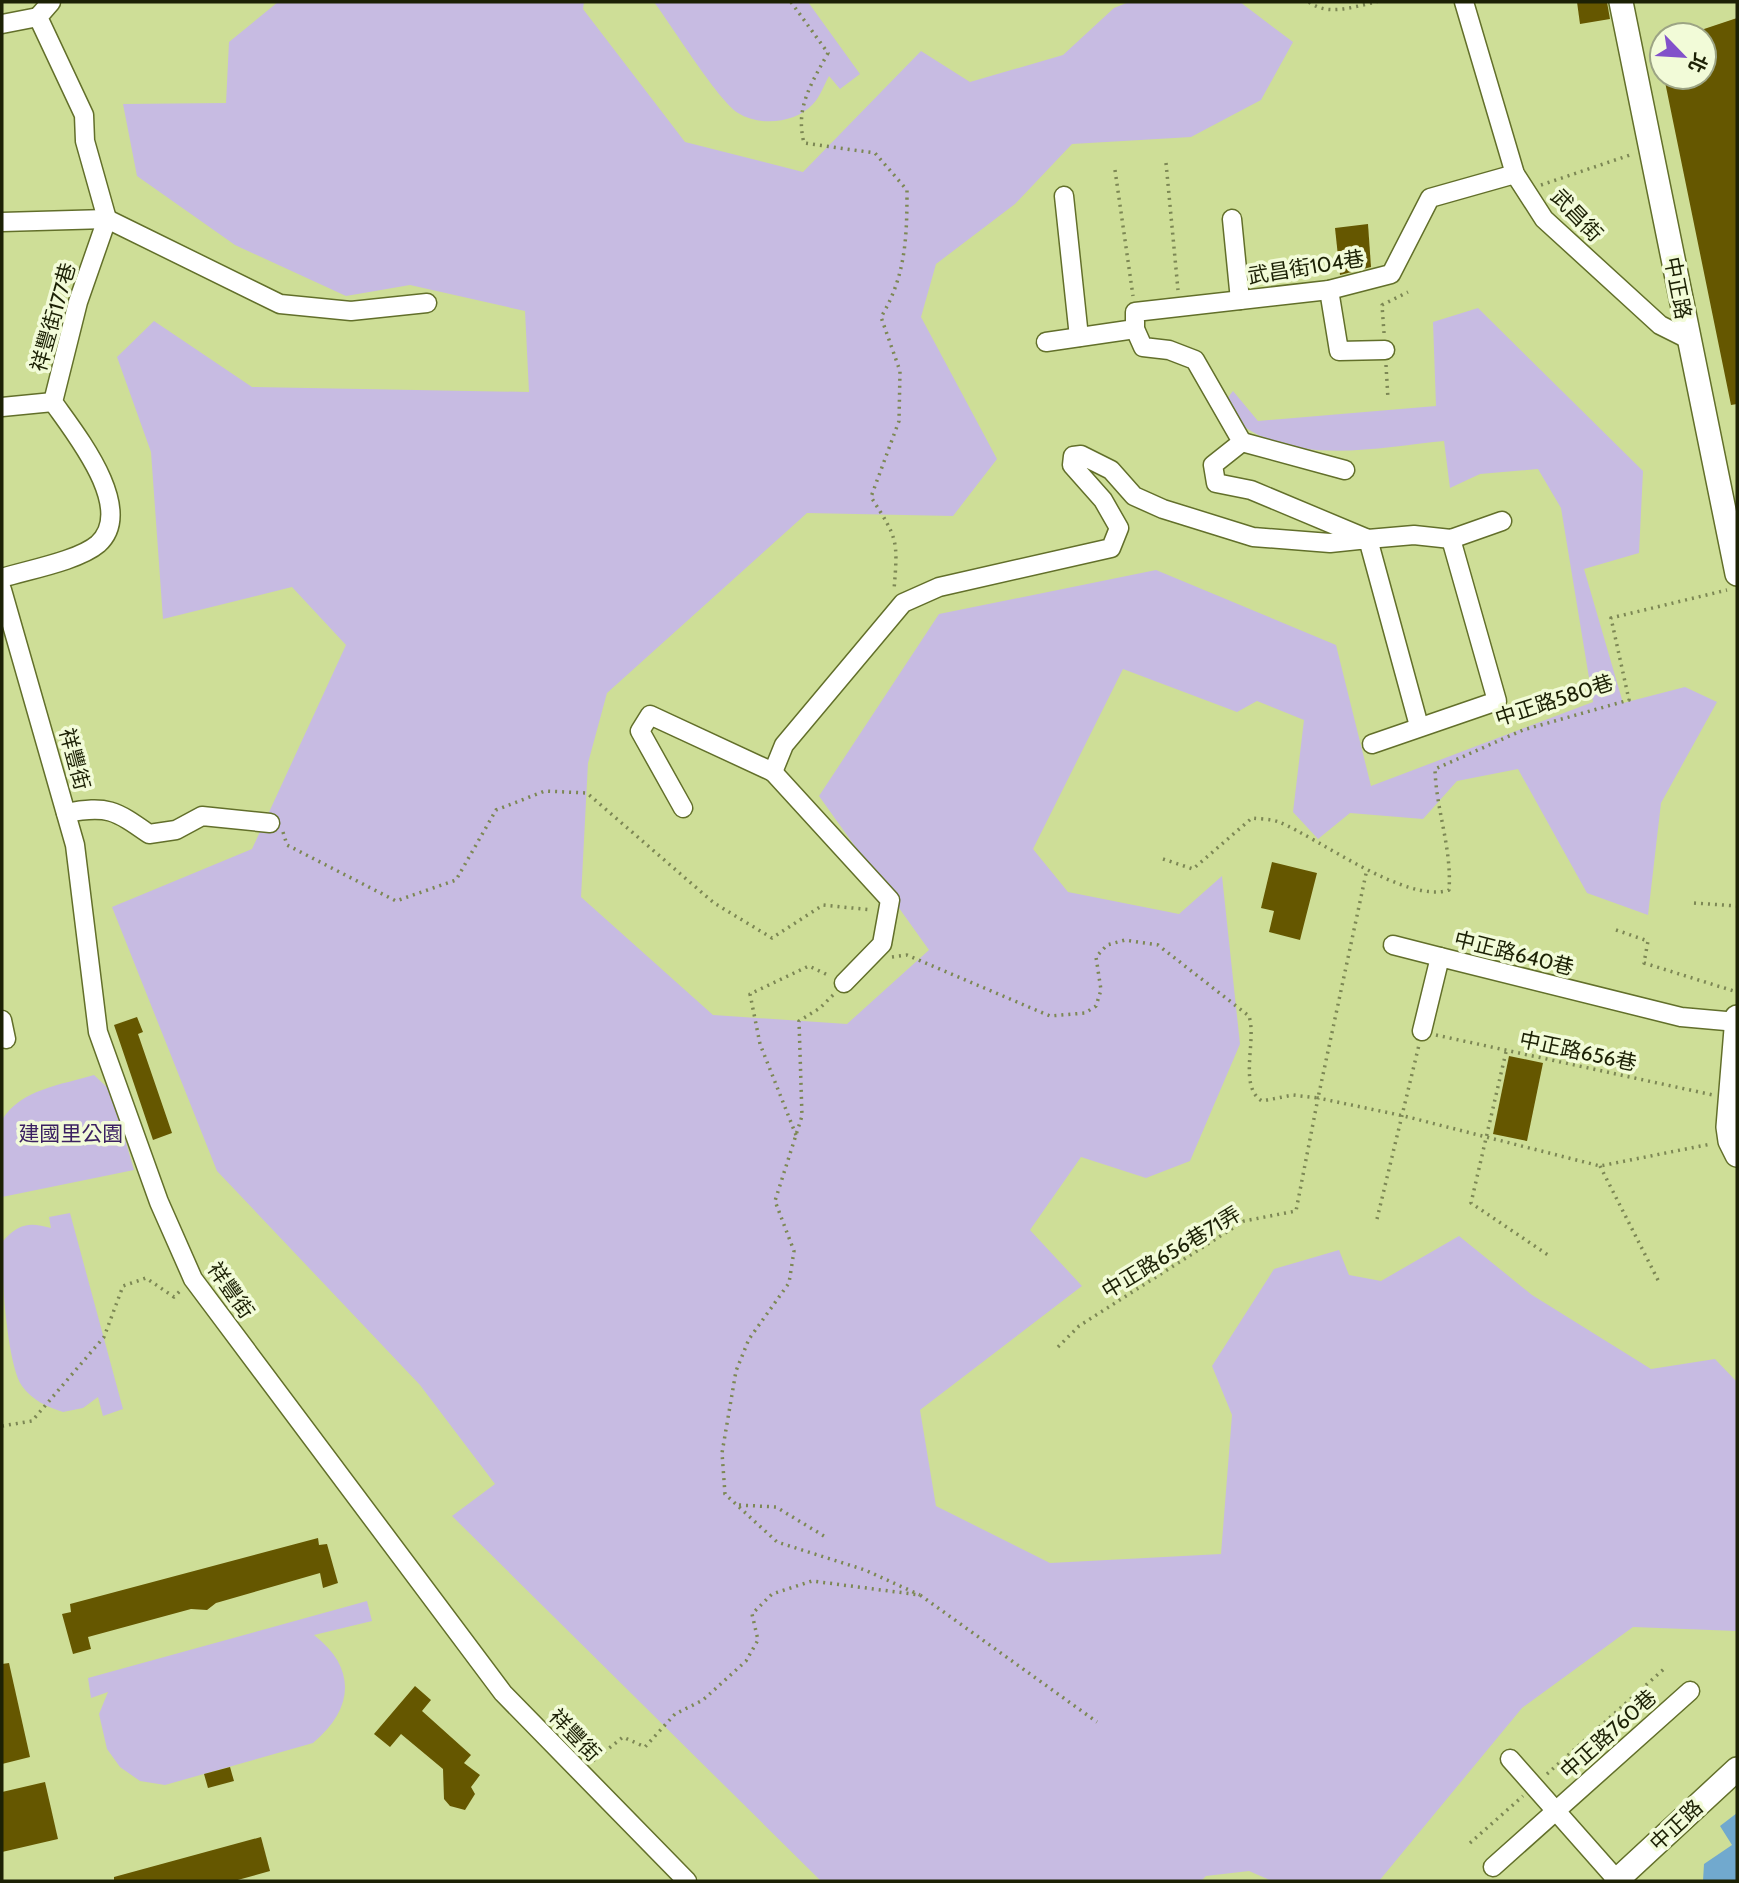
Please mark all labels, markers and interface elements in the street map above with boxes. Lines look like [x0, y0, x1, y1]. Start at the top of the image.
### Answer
north arrow [1648, 21, 1718, 91]
text: 北 [1684, 49, 1712, 76]
street label: 武昌街 [1546, 184, 1608, 246]
street label: 武昌街104巷 [1246, 245, 1366, 289]
street label: 中正路 [1660, 255, 1696, 321]
street label: 祥豐街177巷 [26, 260, 80, 374]
street label: 中正路580巷 [1492, 669, 1616, 731]
street label: 祥豐街 [55, 725, 95, 793]
street label: 中正路640巷 [1451, 926, 1577, 980]
street label: 中正路656巷 [1517, 1026, 1639, 1076]
park label: 建國里公園 [19, 1121, 124, 1146]
street label: 中正路656巷71弄 [1097, 1201, 1245, 1303]
street label: 祥豐街 [203, 1257, 259, 1323]
street label: 中正路760巷 [1555, 1684, 1661, 1784]
street label: 祥豐街 [544, 1704, 606, 1766]
street label: 中正路 [1644, 1794, 1708, 1856]

